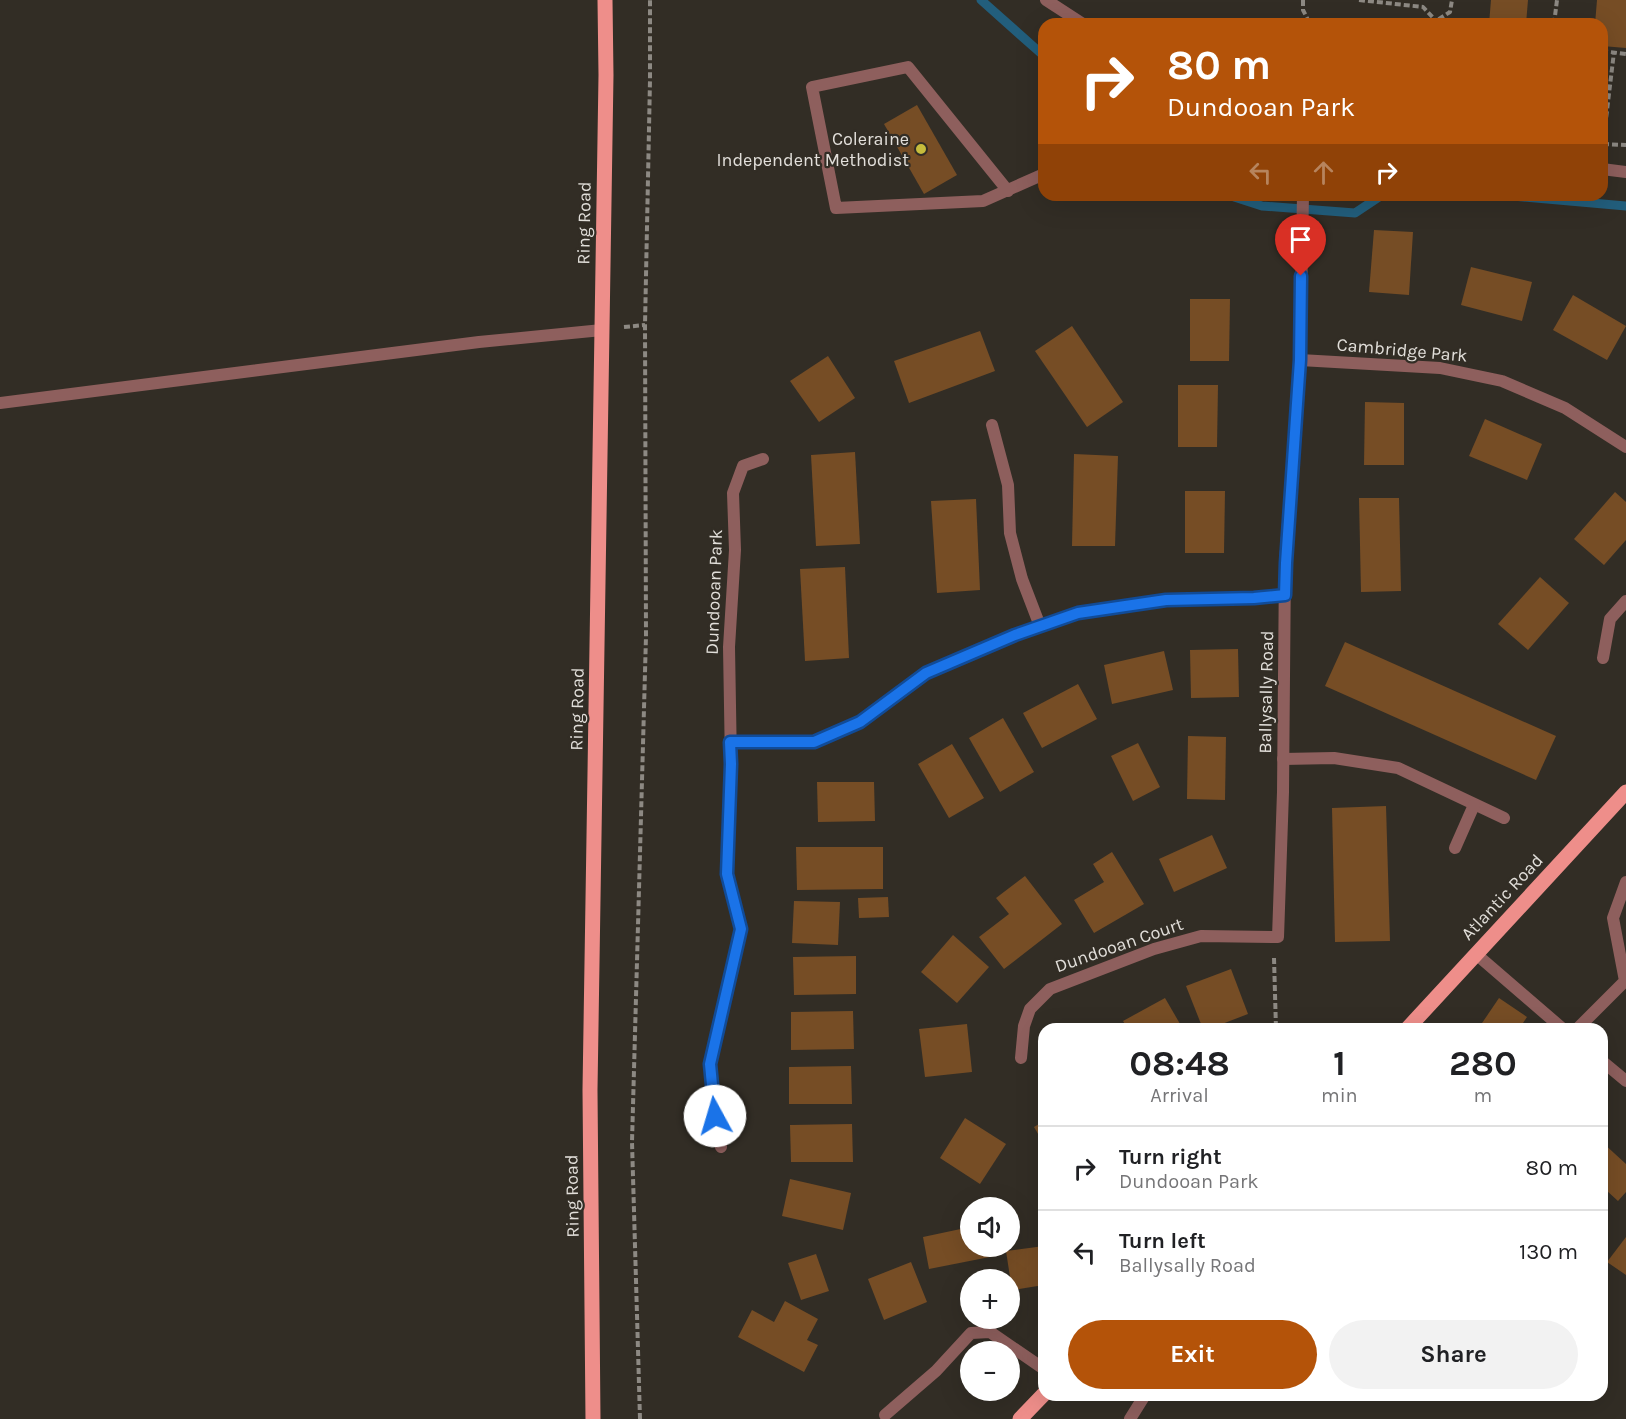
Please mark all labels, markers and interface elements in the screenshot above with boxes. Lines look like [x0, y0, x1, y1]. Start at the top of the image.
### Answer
text: 80 m [1167, 40, 1271, 90]
icon: right [1068, 42, 1146, 120]
text: Dundooan Park [1167, 91, 1355, 123]
place label: Coleraine Independent Methodist [717, 128, 909, 171]
marker: Coleraine Independent Methodist [914, 142, 928, 156]
icon: left [1244, 156, 1277, 189]
icon: ahead [1307, 156, 1340, 189]
icon: right [1370, 156, 1403, 189]
street label: Ring Road [572, 181, 596, 265]
pin [1275, 214, 1326, 276]
icon: arrive [1284, 223, 1317, 256]
street label: Cambridge Park [1336, 333, 1468, 367]
street label: Dundooan Park [701, 529, 727, 655]
street label: Ballysally Road [1254, 630, 1278, 754]
street label: Ring Road [565, 667, 589, 751]
street label: Atlantic Road [1456, 849, 1548, 945]
street label: Dundooan Court [1052, 913, 1186, 977]
text: 08:48 [1129, 1042, 1230, 1084]
text: 1 [1333, 1042, 1346, 1084]
text: 280 [1449, 1042, 1517, 1084]
position arrow [683, 1084, 747, 1148]
text: Arrival [1150, 1084, 1209, 1107]
text: min [1321, 1084, 1358, 1107]
text: m [1473, 1084, 1492, 1107]
text: Turn right [1119, 1144, 1222, 1170]
icon: right [1068, 1152, 1101, 1185]
street label: Ring Road [560, 1154, 584, 1238]
text: 80 m [1526, 1155, 1578, 1181]
text: Dundooan Park [1119, 1170, 1259, 1193]
map controls [960, 1197, 1020, 1401]
button: sound [960, 1197, 1020, 1257]
text: Turn left [1119, 1228, 1206, 1254]
icon: left [1068, 1236, 1101, 1269]
text: 130 m [1519, 1239, 1578, 1265]
text: Ballysally Road [1119, 1254, 1256, 1277]
button: + [960, 1269, 1020, 1329]
button: Exit [1068, 1320, 1317, 1389]
button: Share [1329, 1320, 1578, 1389]
button: − [960, 1341, 1020, 1401]

